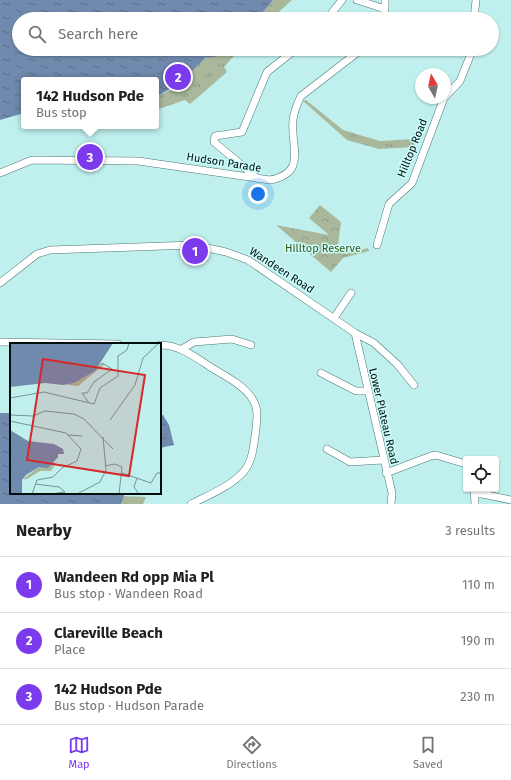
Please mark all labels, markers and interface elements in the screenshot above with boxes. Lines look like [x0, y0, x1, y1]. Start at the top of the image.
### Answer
search box [12, 12, 499, 56]
icon: search [26, 23, 48, 45]
text: Search here [58, 25, 138, 43]
pin: 2 [165, 62, 191, 92]
north arrow [415, 68, 451, 104]
popup [21, 77, 159, 129]
text: 142 Hudson Pde [36, 87, 144, 105]
text: Bus stop [36, 105, 87, 120]
street label: Hilltop Road [395, 117, 430, 179]
pin: 3 [77, 142, 103, 172]
street label: Hudson Parade [186, 150, 262, 175]
your location [248, 184, 268, 204]
pin: 1 [182, 236, 208, 266]
park label: Hilltop Reserve [285, 242, 361, 255]
street label: Wandeen Road [247, 245, 317, 296]
inset map [10, 343, 161, 494]
street label: Lower Plateau Road [366, 367, 401, 466]
map controls [463, 456, 499, 492]
button: locate [463, 456, 499, 492]
text: Nearby [16, 520, 71, 541]
text: 3 results [445, 523, 495, 538]
text: Wandeen Rd opp Mia Pl [54, 568, 214, 586]
text: 1 [26, 577, 32, 592]
text: 110 m [462, 577, 495, 592]
text: Bus stop · Wandeen Road [54, 586, 203, 601]
text: Clareville Beach [54, 624, 163, 642]
text: 2 [26, 633, 32, 648]
text: 190 m [461, 633, 495, 648]
text: Place [54, 642, 85, 657]
text: 142 Hudson Pde [54, 680, 162, 698]
text: 3 [26, 689, 32, 704]
text: 230 m [460, 689, 495, 704]
text: Bus stop · Hudson Parade [54, 698, 204, 713]
tab: Map [68, 734, 90, 771]
tab: Directions [226, 734, 277, 771]
tab: Saved [413, 734, 443, 771]

